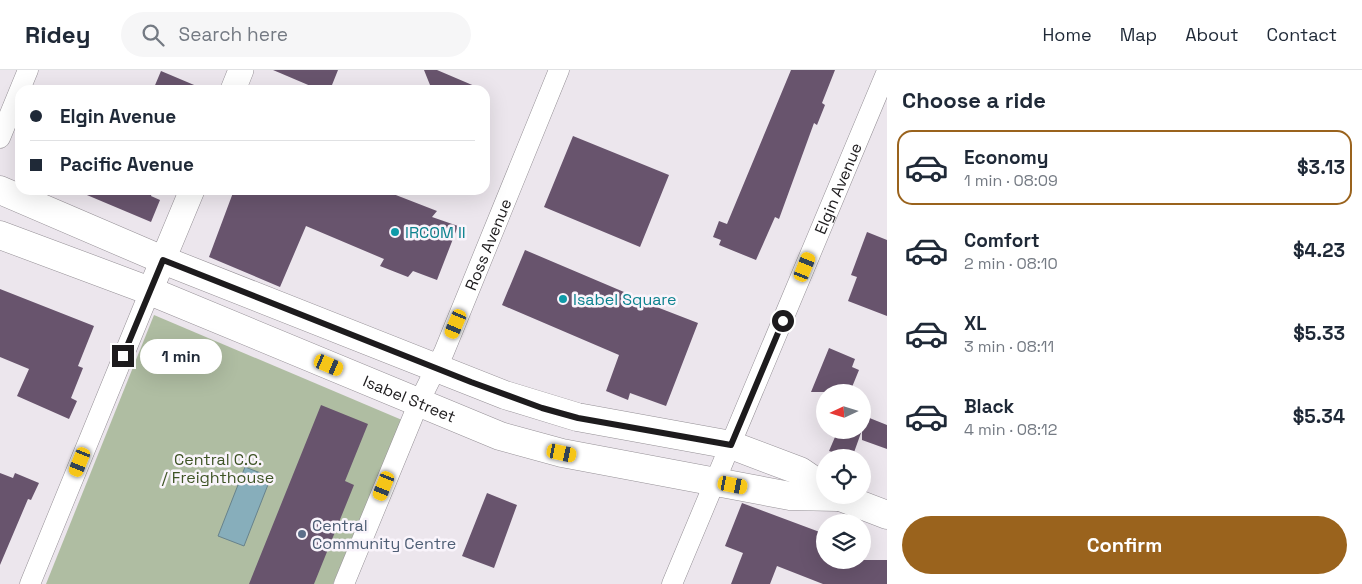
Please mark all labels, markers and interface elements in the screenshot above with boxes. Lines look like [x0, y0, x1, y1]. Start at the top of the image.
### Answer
search box [121, 12, 471, 57]
text: Ridey [25, 19, 91, 50]
icon: search [139, 21, 167, 49]
text: Search here [179, 22, 288, 47]
text: Home [1043, 23, 1092, 46]
text: Map [1120, 23, 1157, 46]
text: About [1185, 23, 1239, 46]
text: Contact [1267, 23, 1337, 46]
text: Choose a ride [902, 86, 1046, 114]
text: Elgin Avenue [60, 104, 176, 129]
street label: Elgin Avenue [809, 139, 866, 237]
icon: car [904, 145, 949, 190]
text: Economy [964, 145, 1048, 170]
text: Pacific Avenue [60, 152, 194, 177]
text: $3.13 [1297, 155, 1345, 180]
text: 1 min · 08:09 [964, 170, 1058, 191]
street label: Ross Avenue [460, 195, 516, 293]
place label: IRCOM II [405, 222, 466, 243]
marker: IRCOM II [389, 226, 401, 238]
icon: car [904, 228, 949, 273]
text: Comfort [964, 228, 1040, 253]
text: $4.23 [1293, 238, 1345, 263]
car [792, 250, 817, 284]
text: 2 min · 08:10 [964, 253, 1058, 274]
place label: Isabel Square [573, 289, 677, 310]
marker: Isabel Square [557, 293, 569, 305]
car [443, 307, 468, 341]
route start [772, 310, 794, 332]
icon: car [904, 311, 949, 356]
text: XL [964, 311, 987, 336]
text: $5.33 [1293, 321, 1345, 346]
text: 3 min · 08:11 [964, 336, 1054, 357]
callout: 1 min [140, 338, 223, 374]
route end [112, 345, 134, 367]
text: 1 min [161, 346, 201, 367]
car [312, 352, 345, 378]
street label: Isabel Street [360, 370, 459, 427]
north arrow [816, 384, 871, 439]
map controls [816, 384, 871, 569]
icon: car [904, 394, 949, 439]
text: Black [964, 394, 1014, 419]
text: $5.34 [1293, 404, 1345, 429]
text: 4 min · 08:12 [964, 419, 1057, 440]
car [545, 443, 578, 463]
car [67, 445, 92, 479]
park label: Central C.C. / Freighthouse [162, 449, 274, 488]
button: locate [816, 449, 871, 504]
car [371, 469, 396, 503]
car [716, 475, 749, 495]
button: layers [816, 514, 871, 569]
place label: Central Community Centre [312, 515, 456, 554]
button: Confirm [902, 516, 1347, 574]
marker: Central Community Centre [296, 528, 308, 540]

